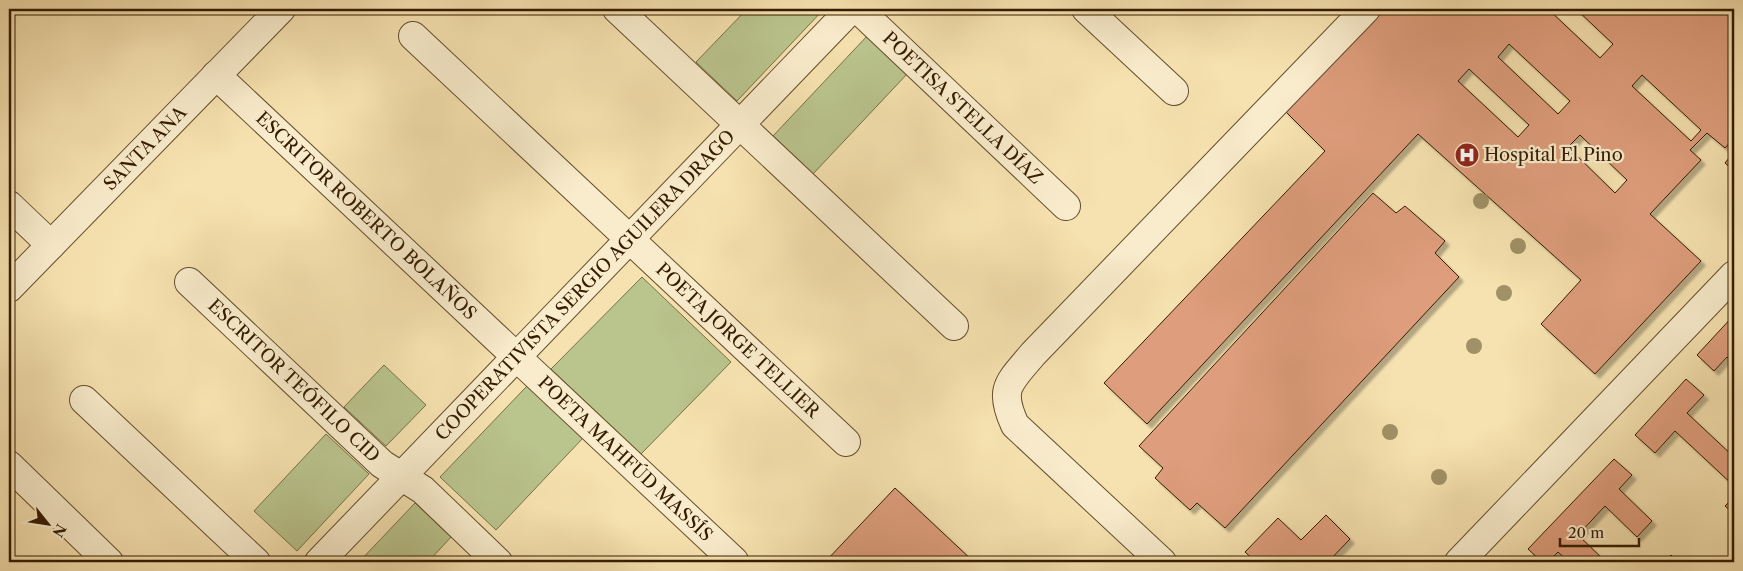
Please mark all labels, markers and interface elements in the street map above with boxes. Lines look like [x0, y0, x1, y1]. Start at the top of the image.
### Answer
street label: POETISA STELLA DÍAZ [878, 27, 1047, 189]
street label: SANTA ANA [99, 101, 192, 195]
street label: ESCRITOR ROBERTO BOLAÑOS [251, 107, 481, 325]
street label: COOPERATIVISTA SERGIO AGUILERA DRAGO [431, 125, 740, 445]
hospital icon: Hospital El Pino [1454, 142, 1480, 168]
place label: Hospital El Pino [1484, 144, 1623, 166]
street label: POETA JORGE TELLIER [651, 258, 825, 423]
street label: ESCRITOR TEÓFILO CID [203, 295, 384, 467]
street label: POETA MAHFÚD MASSÍS [533, 372, 717, 546]
north arrow [22, 498, 72, 548]
scale bar [1560, 516, 1639, 548]
text: N [48, 521, 70, 540]
text: 20 m [1568, 523, 1604, 542]

